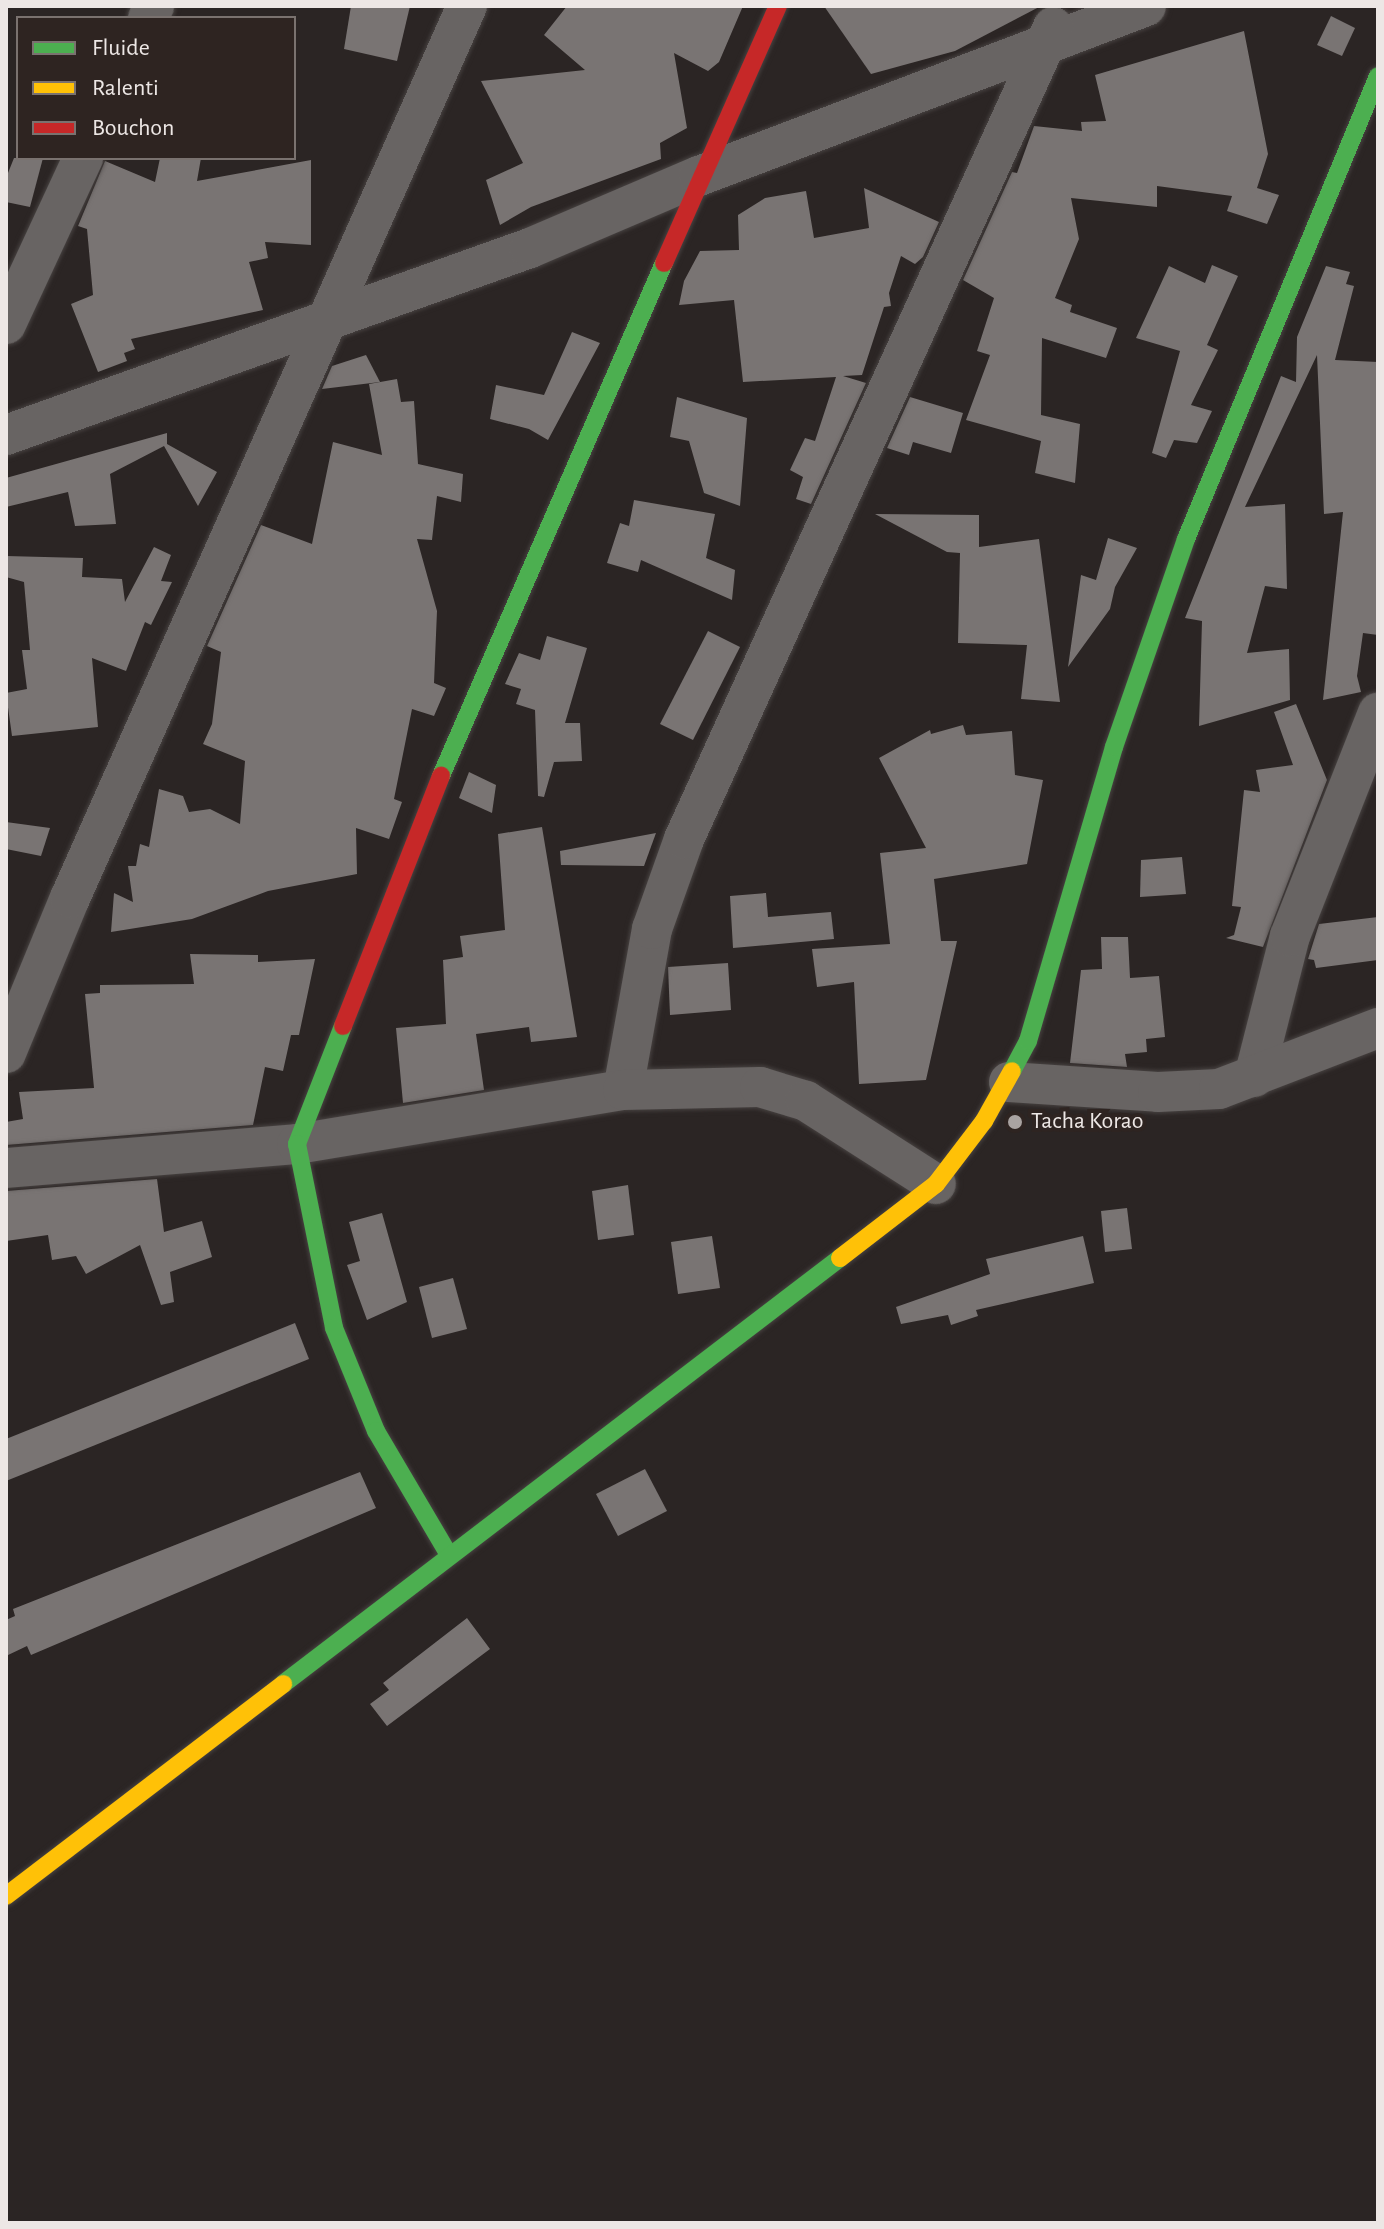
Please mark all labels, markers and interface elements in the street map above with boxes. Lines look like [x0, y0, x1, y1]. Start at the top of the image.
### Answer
legend [16, 16, 296, 160]
text: Fluide [92, 36, 150, 60]
text: Ralenti [92, 76, 159, 100]
text: Bouchon [92, 116, 174, 140]
place label: Tacha Korao [1031, 1108, 1143, 1136]
marker: Tacha Korao [1006, 1113, 1024, 1131]

